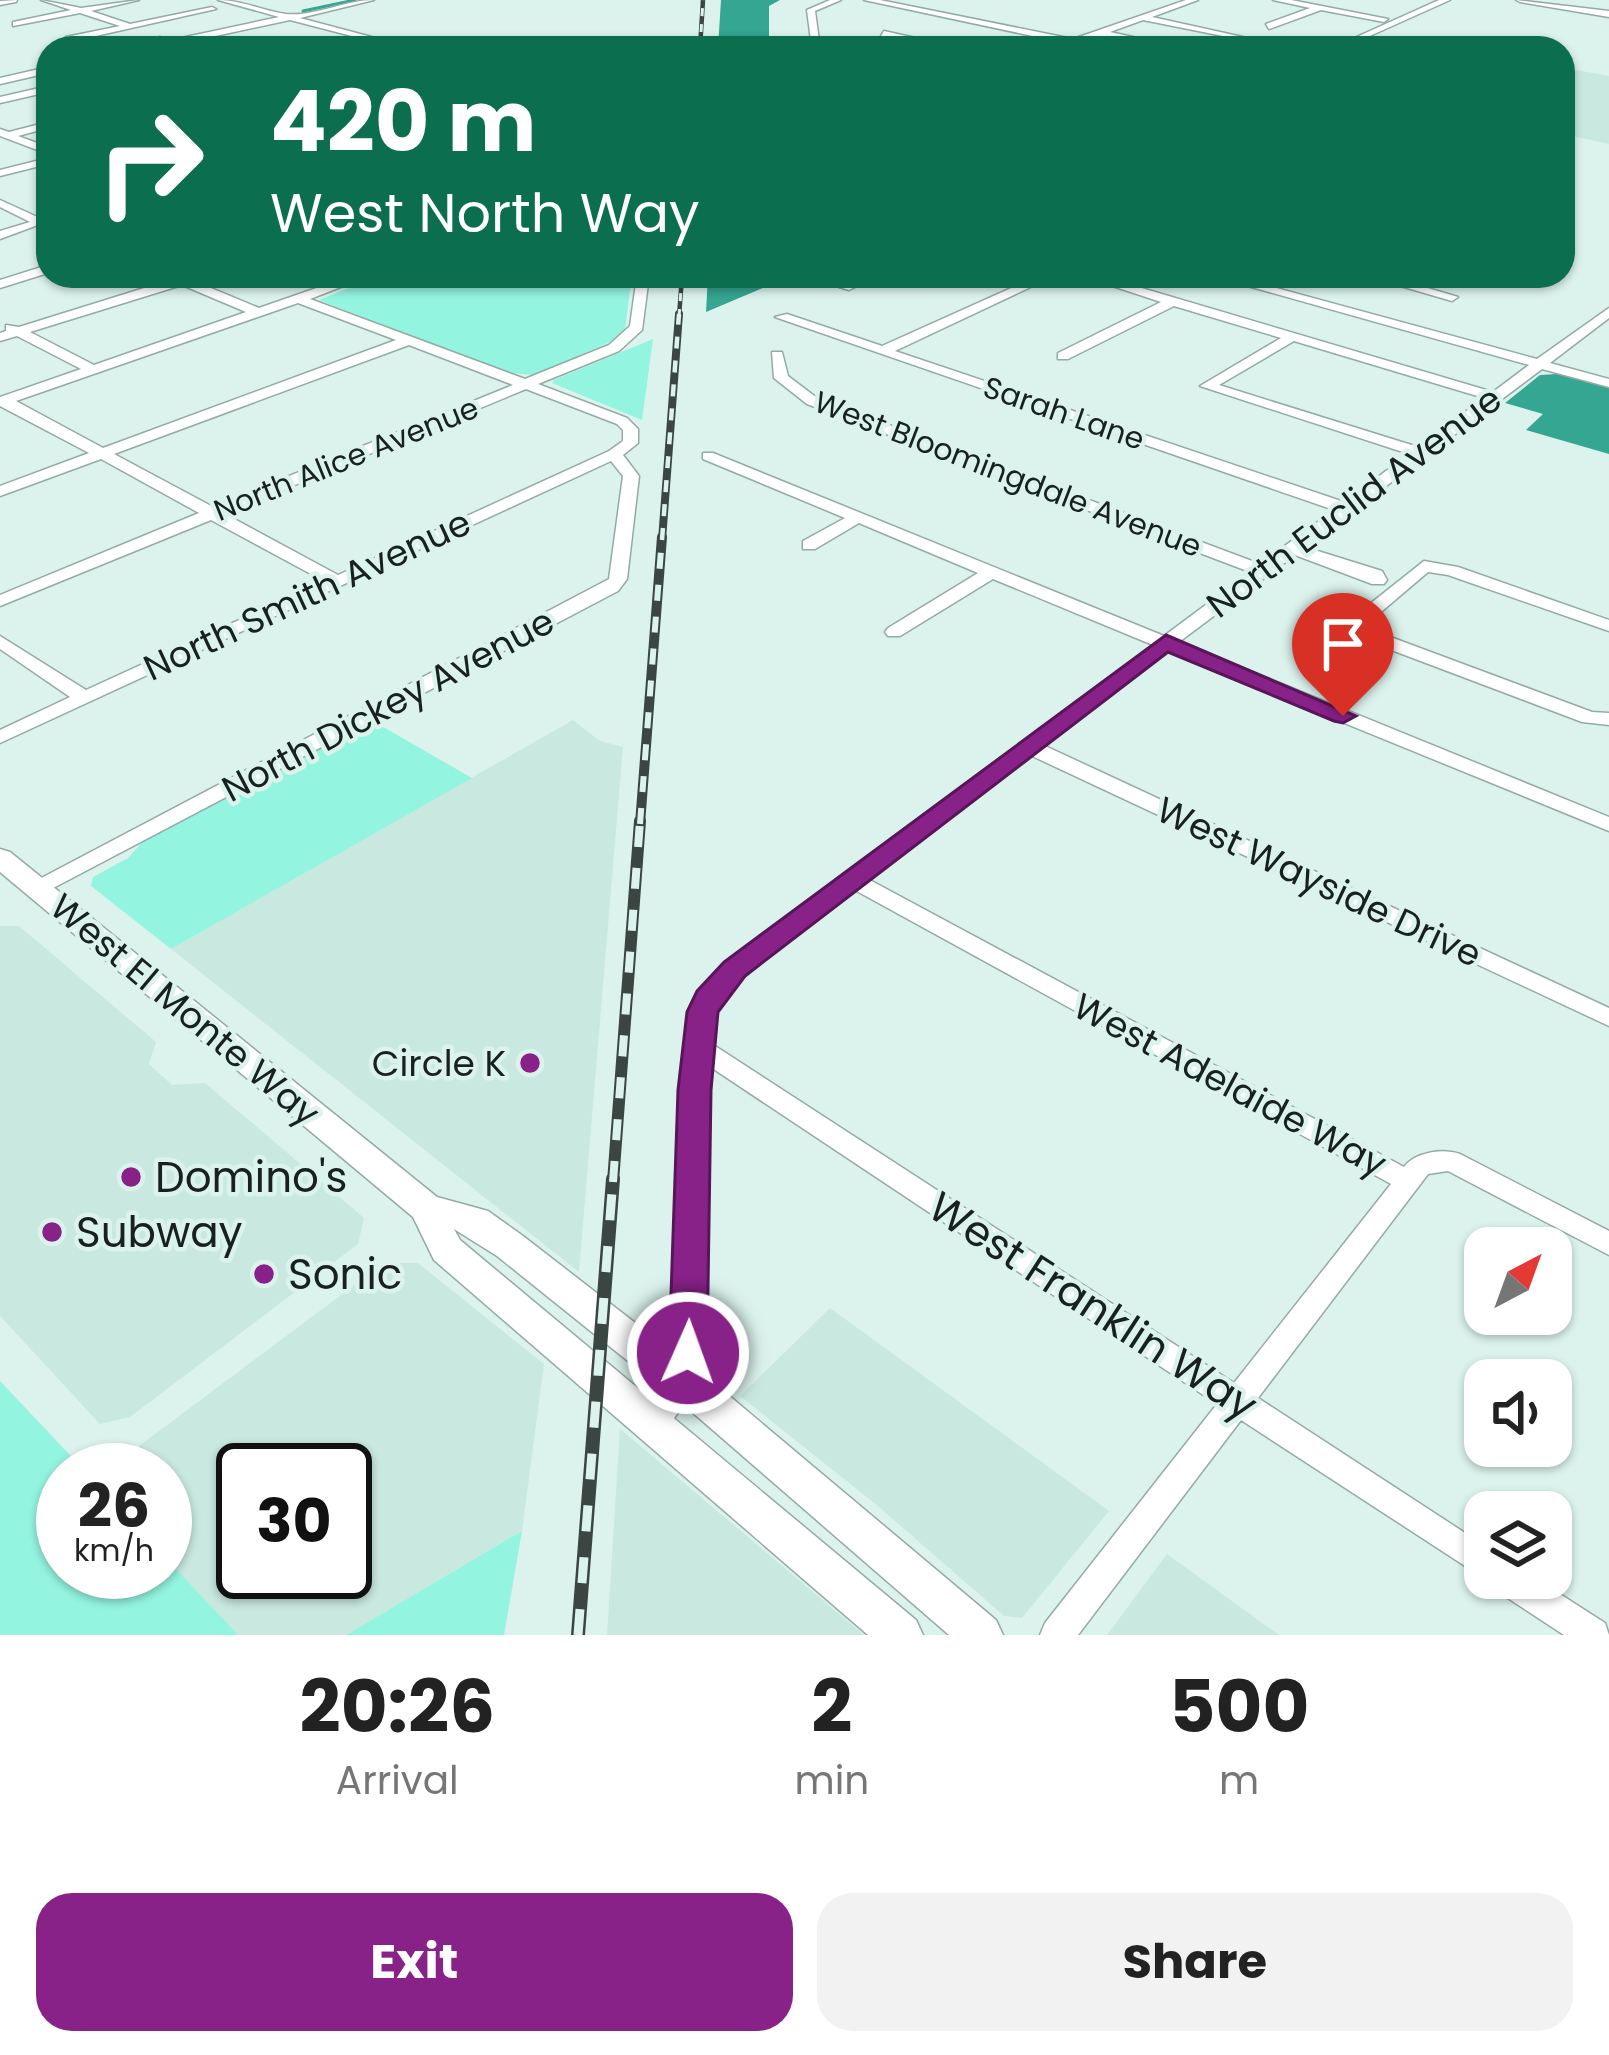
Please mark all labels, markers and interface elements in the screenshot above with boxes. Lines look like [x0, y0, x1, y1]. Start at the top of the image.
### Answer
text: 420 m [270, 63, 536, 180]
icon: right [72, 84, 228, 240]
text: West North Way [270, 175, 699, 251]
street label: Sarah Lane [978, 365, 1150, 461]
street label: North Euclid Avenue [1196, 374, 1512, 630]
street label: West Bloomingdale Avenue [808, 380, 1208, 568]
street label: North Alice Avenue [207, 386, 485, 532]
street label: North Smith Avenue [135, 497, 479, 693]
pin [1292, 593, 1394, 716]
street label: North Dickey Avenue [213, 596, 563, 814]
icon: arrive [1310, 611, 1376, 677]
street label: West Wayside Drive [1148, 784, 1490, 980]
street label: West El Monte Way [39, 882, 331, 1138]
street label: West Adelaide Way [1064, 981, 1396, 1189]
place label: Circle K [372, 1038, 506, 1089]
marker: Circle K [517, 1050, 543, 1076]
place label: Domino's [155, 1148, 348, 1207]
marker: Domino's [118, 1164, 144, 1190]
street label: West Franklin Way [917, 1178, 1269, 1435]
place label: Subway [76, 1203, 243, 1262]
marker: Subway [39, 1219, 65, 1245]
north arrow [1464, 1227, 1572, 1335]
map controls [1464, 1227, 1572, 1599]
place label: Sonic [288, 1245, 402, 1304]
marker: Sonic [251, 1261, 277, 1287]
position arrow [625, 1290, 751, 1416]
button: sound [1464, 1359, 1572, 1467]
speed limit sign: 30 [216, 1443, 372, 1599]
text: 26 [78, 1464, 150, 1548]
button: layers [1464, 1491, 1572, 1599]
text: km/h [74, 1529, 154, 1572]
text: 20:26 [300, 1656, 495, 1757]
text: 2 [811, 1656, 852, 1757]
text: 500 [1169, 1656, 1309, 1757]
text: Arrival [336, 1753, 459, 1808]
text: min [795, 1753, 869, 1808]
text: m [1219, 1753, 1259, 1808]
button: Exit [36, 1893, 793, 2031]
button: Share [817, 1893, 1573, 2031]

